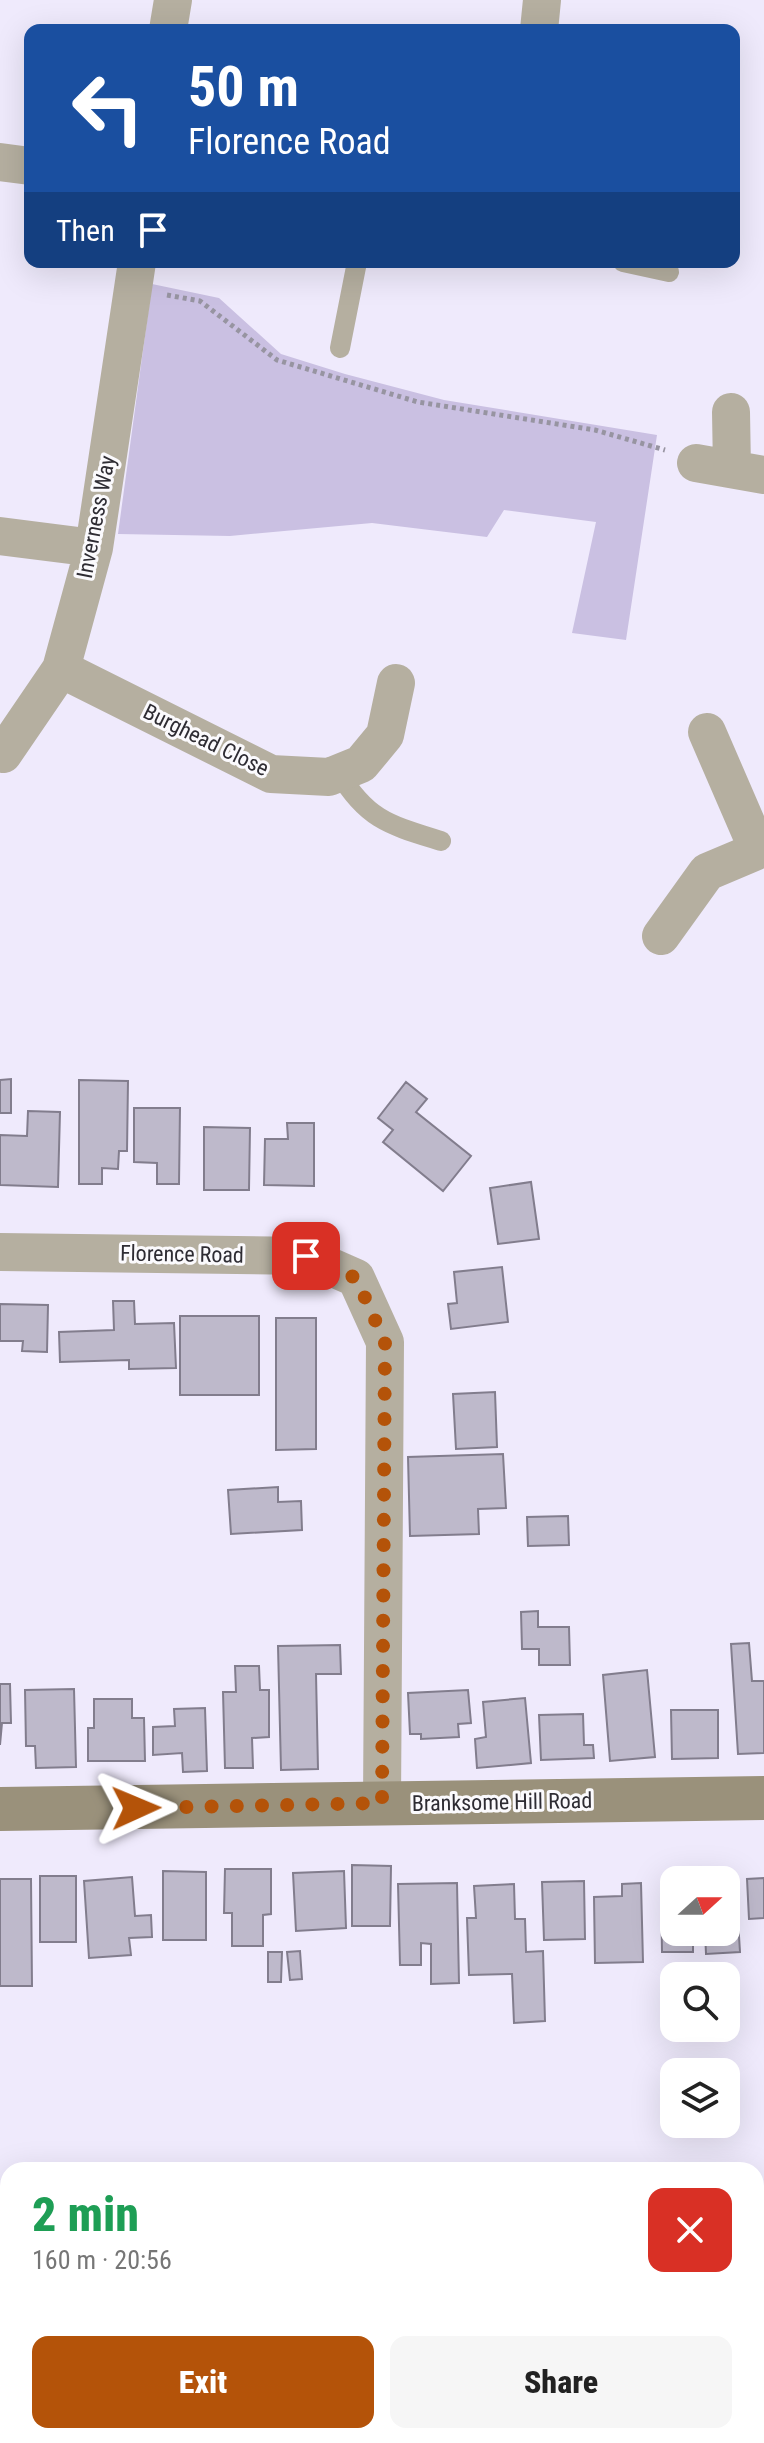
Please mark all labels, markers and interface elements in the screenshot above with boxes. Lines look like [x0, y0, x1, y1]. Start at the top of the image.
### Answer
text: 50 m [188, 54, 299, 120]
icon: left [56, 56, 160, 160]
text: Florence Road [188, 121, 391, 163]
icon: arrive [131, 208, 175, 252]
text: Then [56, 213, 115, 248]
street label: Inverness Way [72, 454, 120, 580]
street label: Burghead Close [139, 699, 273, 781]
pin [272, 1222, 340, 1290]
icon: arrive [284, 1234, 328, 1278]
street label: Florence Road [120, 1240, 244, 1268]
position arrow [94, 1766, 178, 1850]
street label: Branksome Hill Road [412, 1788, 592, 1816]
north arrow [660, 1866, 740, 1946]
map controls [660, 1866, 740, 2138]
button: search [660, 1962, 740, 2042]
button: layers [660, 2058, 740, 2138]
text: 2 min [32, 2186, 139, 2243]
button: close [648, 2188, 732, 2272]
text: 160 m · 20:56 [32, 2245, 172, 2275]
button: Exit [32, 2336, 374, 2428]
button: Share [390, 2336, 732, 2428]

